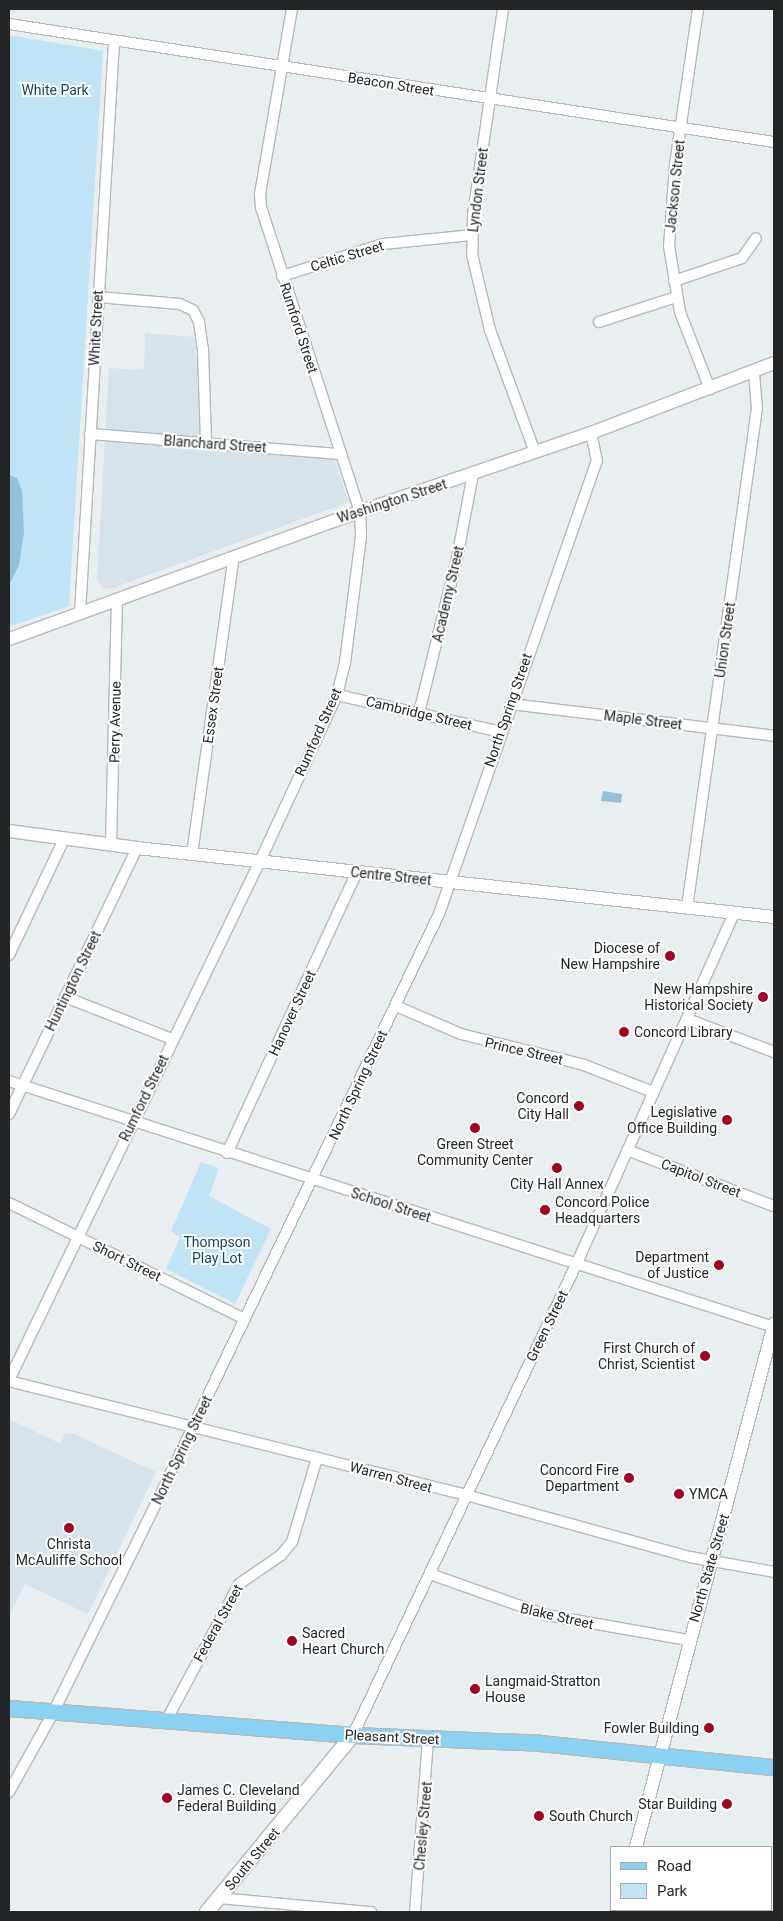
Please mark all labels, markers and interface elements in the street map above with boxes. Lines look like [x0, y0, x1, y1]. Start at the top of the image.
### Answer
street label: Beacon Street [347, 69, 435, 99]
park label: White Park [21, 82, 89, 98]
street label: Jackson Street [662, 139, 688, 233]
street label: Lyndon Street [464, 147, 492, 233]
street label: Celtic Street [308, 237, 386, 275]
street label: Rumford Street [276, 281, 322, 375]
street label: White Street [86, 290, 106, 366]
street label: Blanchard Street [163, 432, 267, 456]
street label: Washington Street [335, 475, 449, 527]
street label: Academy Street [429, 544, 467, 644]
street label: Union Street [711, 601, 739, 679]
street label: North Spring Street [481, 651, 535, 769]
street label: Essex Street [199, 666, 227, 744]
street label: Perry Avenue [106, 681, 124, 763]
street label: Rumford Street [291, 685, 345, 779]
street label: Cambridge Street [364, 693, 474, 733]
street label: Maple Street [603, 707, 683, 733]
street label: Centre Street [350, 863, 432, 889]
street label: Huntington Street [41, 928, 105, 1034]
place label: Diocese of New Hampshire [560, 940, 660, 972]
marker: Diocese of New Hampshire [664, 950, 676, 962]
street label: Hanover Street [265, 968, 319, 1058]
place label: New Hampshire Historical Society [644, 981, 753, 1014]
marker: New Hampshire Historical Society [757, 991, 769, 1003]
place label: Concord Library [634, 1024, 733, 1040]
marker: Concord Library [618, 1026, 630, 1038]
street label: North Spring Street [325, 1027, 391, 1143]
street label: Prince Street [483, 1034, 565, 1068]
street label: Rumford Street [116, 1052, 172, 1144]
place label: Concord City Hall [516, 1090, 569, 1122]
marker: Concord City Hall [573, 1100, 585, 1112]
place label: Legislative Office Building [627, 1104, 717, 1136]
marker: Legislative Office Building [721, 1114, 733, 1126]
marker: Green Street Community Center [469, 1122, 481, 1134]
place label: Green Street Community Center [417, 1136, 533, 1168]
street label: Capitol Street [659, 1155, 743, 1201]
marker: City Hall Annex [551, 1162, 563, 1174]
place label: City Hall Annex [510, 1176, 604, 1192]
street label: School Street [349, 1184, 433, 1226]
place label: Concord Police Headquarters [555, 1194, 649, 1226]
marker: Concord Police Headquarters [539, 1204, 551, 1216]
park label: Thompson Play Lot [183, 1234, 251, 1266]
street label: Short Street [90, 1237, 164, 1285]
place label: Department of Justice [635, 1249, 709, 1282]
marker: Department of Justice [713, 1259, 725, 1271]
street label: Green Street [523, 1288, 571, 1364]
place label: First Church of Christ, Scientist [598, 1340, 695, 1372]
marker: First Church of Christ, Scientist [699, 1350, 711, 1362]
street label: North Spring Street [148, 1393, 216, 1507]
street label: Warren Street [348, 1458, 434, 1496]
place label: Concord Fire Department [540, 1462, 619, 1494]
marker: Concord Fire Department [623, 1472, 635, 1484]
place label: YMCA [689, 1486, 728, 1502]
marker: YMCA [673, 1488, 685, 1500]
street label: North State Street [686, 1512, 732, 1624]
marker: Christa McAuliffe School [63, 1522, 75, 1534]
place label: Christa McAuliffe School [16, 1536, 122, 1568]
street label: Federal Street [190, 1581, 246, 1665]
street label: Blake Street [519, 1599, 595, 1633]
place label: Sacred Heart Church [302, 1625, 384, 1658]
marker: Sacred Heart Church [286, 1635, 298, 1647]
place label: Langmaid-Stratton House [485, 1673, 601, 1705]
marker: Langmaid-Stratton House [469, 1683, 481, 1695]
place label: Fowler Building [604, 1720, 699, 1736]
marker: Fowler Building [703, 1722, 715, 1734]
street label: Pleasant Street [344, 1726, 440, 1748]
street label: Chesley Street [411, 1781, 435, 1871]
place label: James C. Cleveland Federal Building [177, 1782, 300, 1814]
marker: James C. Cleveland Federal Building [161, 1792, 173, 1804]
place label: Star Building [638, 1796, 717, 1812]
marker: Star Building [721, 1798, 733, 1810]
place label: South Church [549, 1808, 633, 1824]
marker: South Church [533, 1810, 545, 1822]
street label: South Street [221, 1824, 283, 1894]
legend [610, 1846, 773, 1911]
text: Road [657, 1857, 691, 1875]
text: Park [657, 1882, 687, 1900]

